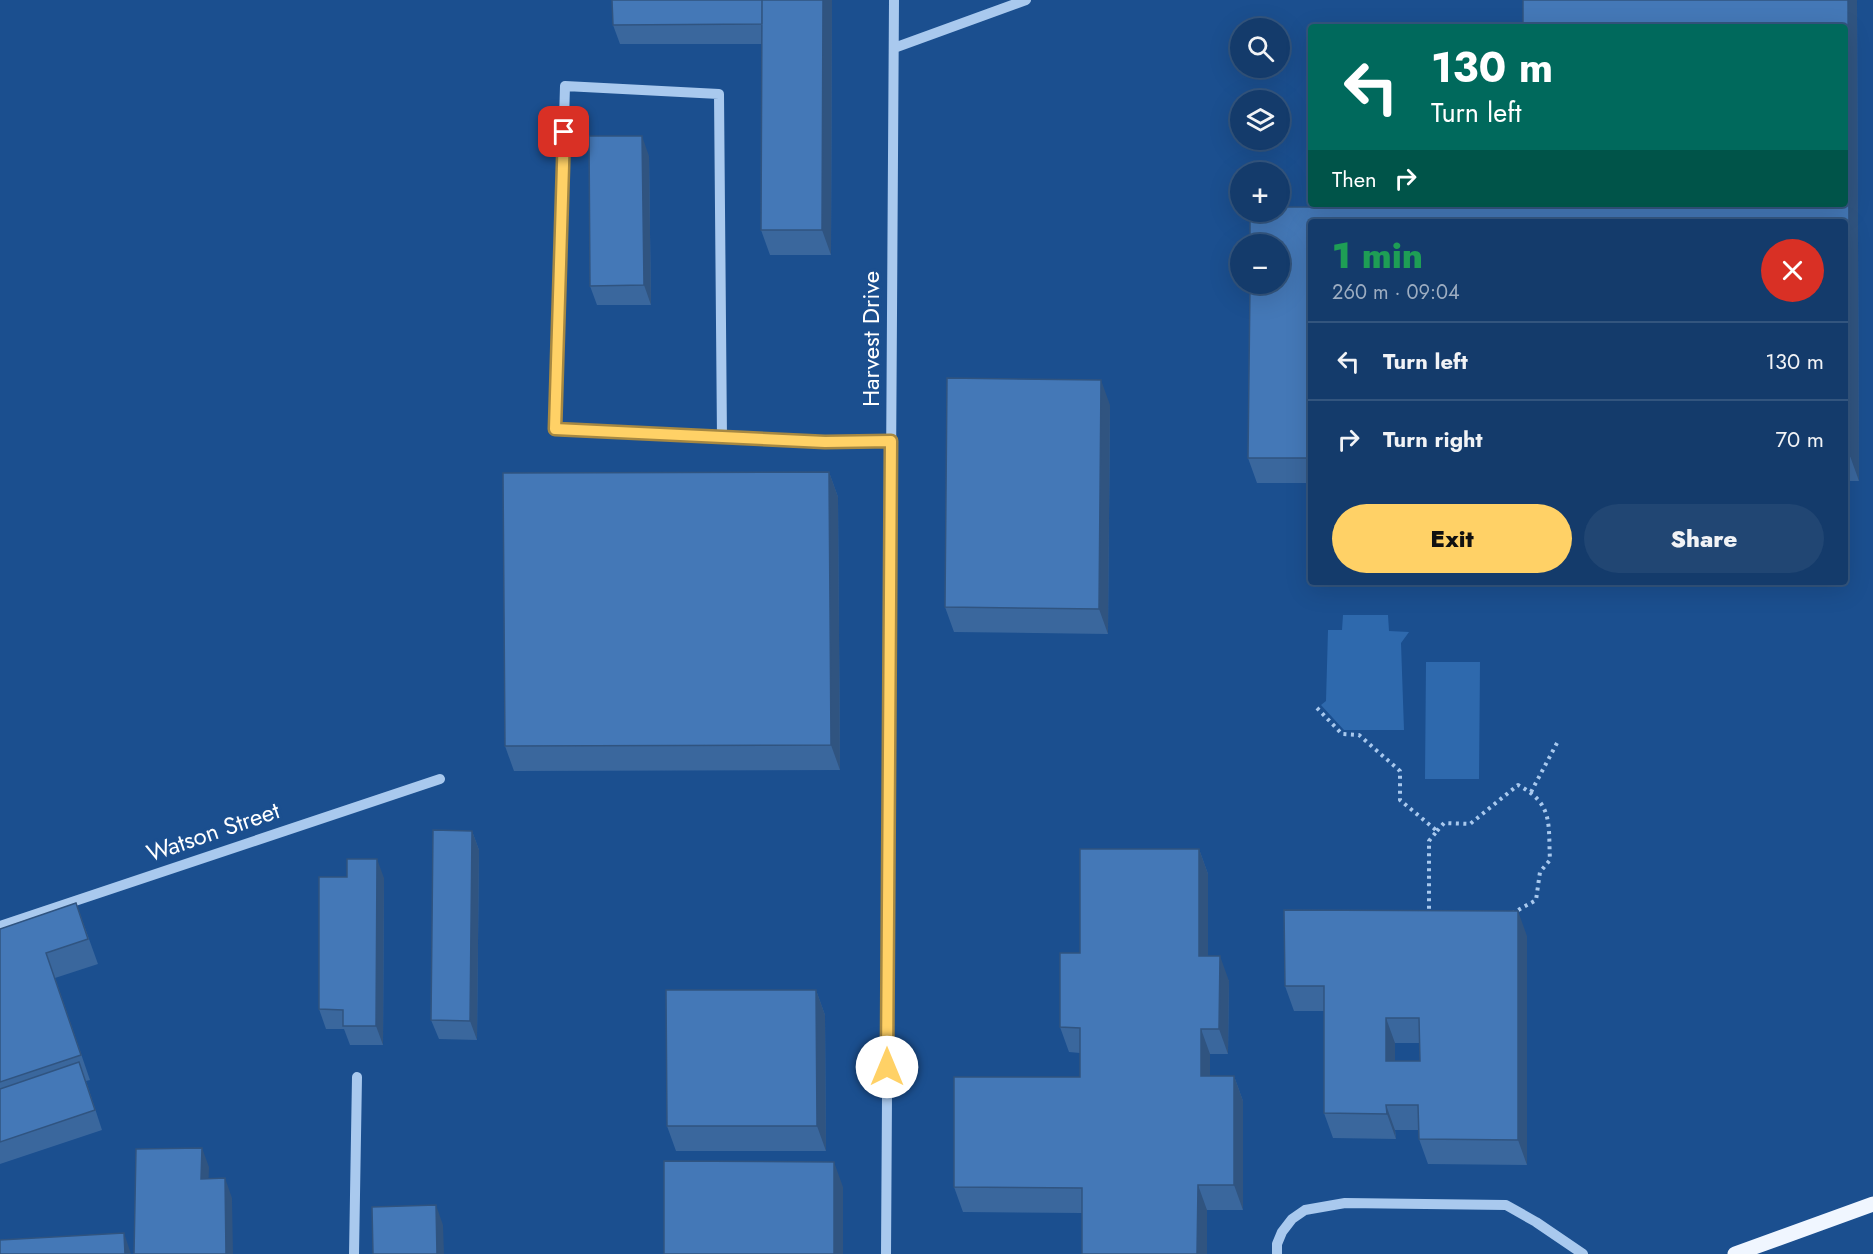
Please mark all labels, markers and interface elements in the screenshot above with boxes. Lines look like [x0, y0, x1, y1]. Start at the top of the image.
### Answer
map controls [1230, 18, 1290, 294]
button: search [1230, 18, 1290, 78]
text: 130 m [1431, 37, 1553, 98]
icon: left [1332, 48, 1410, 126]
button: layers [1230, 90, 1290, 150]
text: Turn left [1431, 93, 1521, 132]
pin [538, 106, 589, 157]
icon: arrive [547, 115, 580, 148]
button: + [1230, 162, 1290, 222]
icon: right [1389, 162, 1422, 195]
text: Then [1332, 163, 1377, 195]
text: 1 min [1332, 229, 1423, 281]
button: − [1230, 234, 1290, 294]
button: close [1761, 239, 1824, 302]
street label: Harvest Drive [853, 271, 888, 407]
text: 260 m · 09:04 [1332, 278, 1460, 307]
icon: left [1332, 345, 1365, 378]
text: Turn left [1383, 345, 1468, 377]
text: 130 m [1765, 345, 1824, 377]
icon: right [1332, 423, 1365, 456]
text: Turn right [1383, 423, 1483, 455]
text: 70 m [1775, 423, 1824, 455]
button: Exit [1332, 504, 1572, 573]
button: Share [1584, 504, 1824, 573]
street label: Watson Street [142, 792, 284, 871]
position arrow [855, 1035, 919, 1099]

